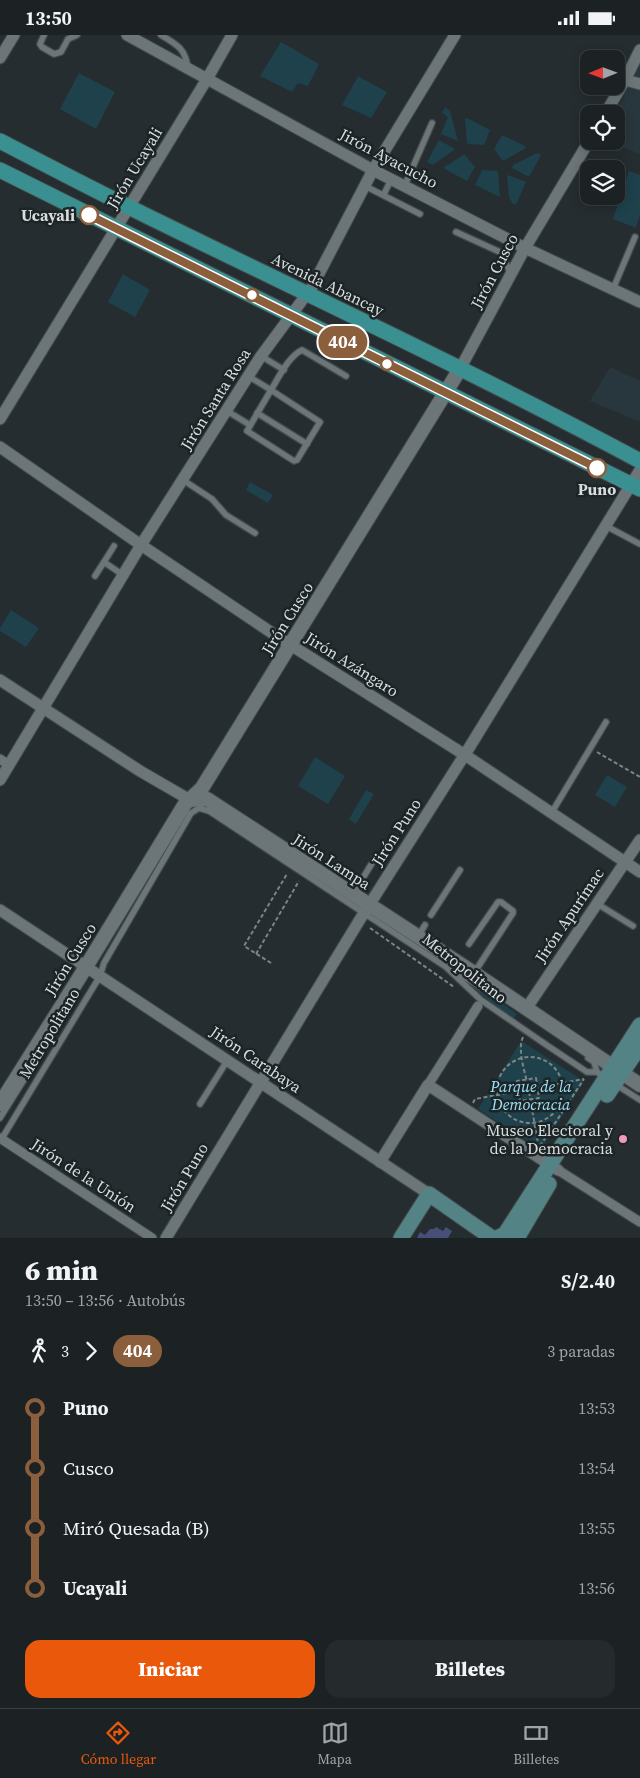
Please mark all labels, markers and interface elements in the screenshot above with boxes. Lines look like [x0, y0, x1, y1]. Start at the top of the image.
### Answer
text: 13:50 [25, 5, 72, 31]
north arrow [580, 50, 625, 95]
map controls [580, 50, 625, 205]
button: locate [580, 105, 625, 150]
street label: Jirón Ayacucho [335, 122, 442, 193]
street label: Jirón Ucayali [100, 123, 167, 214]
button: layers [580, 160, 625, 205]
place label: Ucayali [21, 204, 75, 226]
marker: Ucayali [79, 205, 99, 225]
street label: Jirón Cusco [465, 229, 523, 313]
street label: Avenida Abancay [268, 247, 389, 321]
unlabelled marker [245, 288, 259, 302]
line badge: 404 [314, 326, 372, 358]
text: 404 [328, 329, 358, 354]
street label: Jirón Santa Rosa [174, 343, 256, 455]
unlabelled marker [380, 357, 394, 371]
marker: Puno [587, 458, 607, 478]
place label: Puno [578, 478, 616, 500]
street label: Jirón Cusco [255, 577, 318, 660]
street label: Jirón Azángaro [300, 626, 403, 702]
street label: Jirón Puno [365, 794, 426, 871]
street label: Jirón Lampa [288, 827, 376, 895]
street label: Jirón Apurímac [529, 863, 609, 968]
street label: Jirón Cusco [38, 918, 101, 1001]
street label: Metropolitano [418, 928, 512, 1008]
street label: Metropolitano [13, 983, 85, 1082]
street label: Jirón Carabaya [205, 1020, 307, 1098]
park label: Parque de la Democracia [489, 1075, 572, 1115]
place label: Museo Electoral y de la Democracia [486, 1119, 614, 1159]
street label: Jirón de la Unión [26, 1132, 141, 1217]
marker: Museo Electoral y de la Democracia [617, 1133, 629, 1145]
street label: Jirón Puno [154, 1138, 213, 1216]
text: 6 min [25, 1251, 98, 1289]
text: S/2.40 [561, 1268, 615, 1294]
text: 13:50 – 13:56 · Autobús [25, 1289, 185, 1311]
icon: walk [25, 1337, 53, 1365]
icon: forward [77, 1337, 105, 1365]
text: 404 [123, 1338, 152, 1363]
text: 3 [61, 1340, 69, 1362]
text: 3 paradas [547, 1340, 615, 1362]
text: Puno [63, 1395, 109, 1421]
text: 13:53 [578, 1397, 615, 1419]
text: Cusco [63, 1455, 114, 1481]
text: 13:54 [578, 1457, 615, 1479]
text: Miró Quesada (B) [63, 1515, 210, 1541]
text: 13:55 [578, 1517, 615, 1539]
text: Ucayali [63, 1575, 127, 1601]
text: 13:56 [578, 1577, 615, 1599]
button: Iniciar [25, 1640, 315, 1698]
button: Billetes [325, 1640, 615, 1698]
tab: Cómo llegar [81, 1719, 156, 1769]
tab: Mapa [317, 1719, 352, 1769]
tab: Billetes [513, 1719, 559, 1769]

